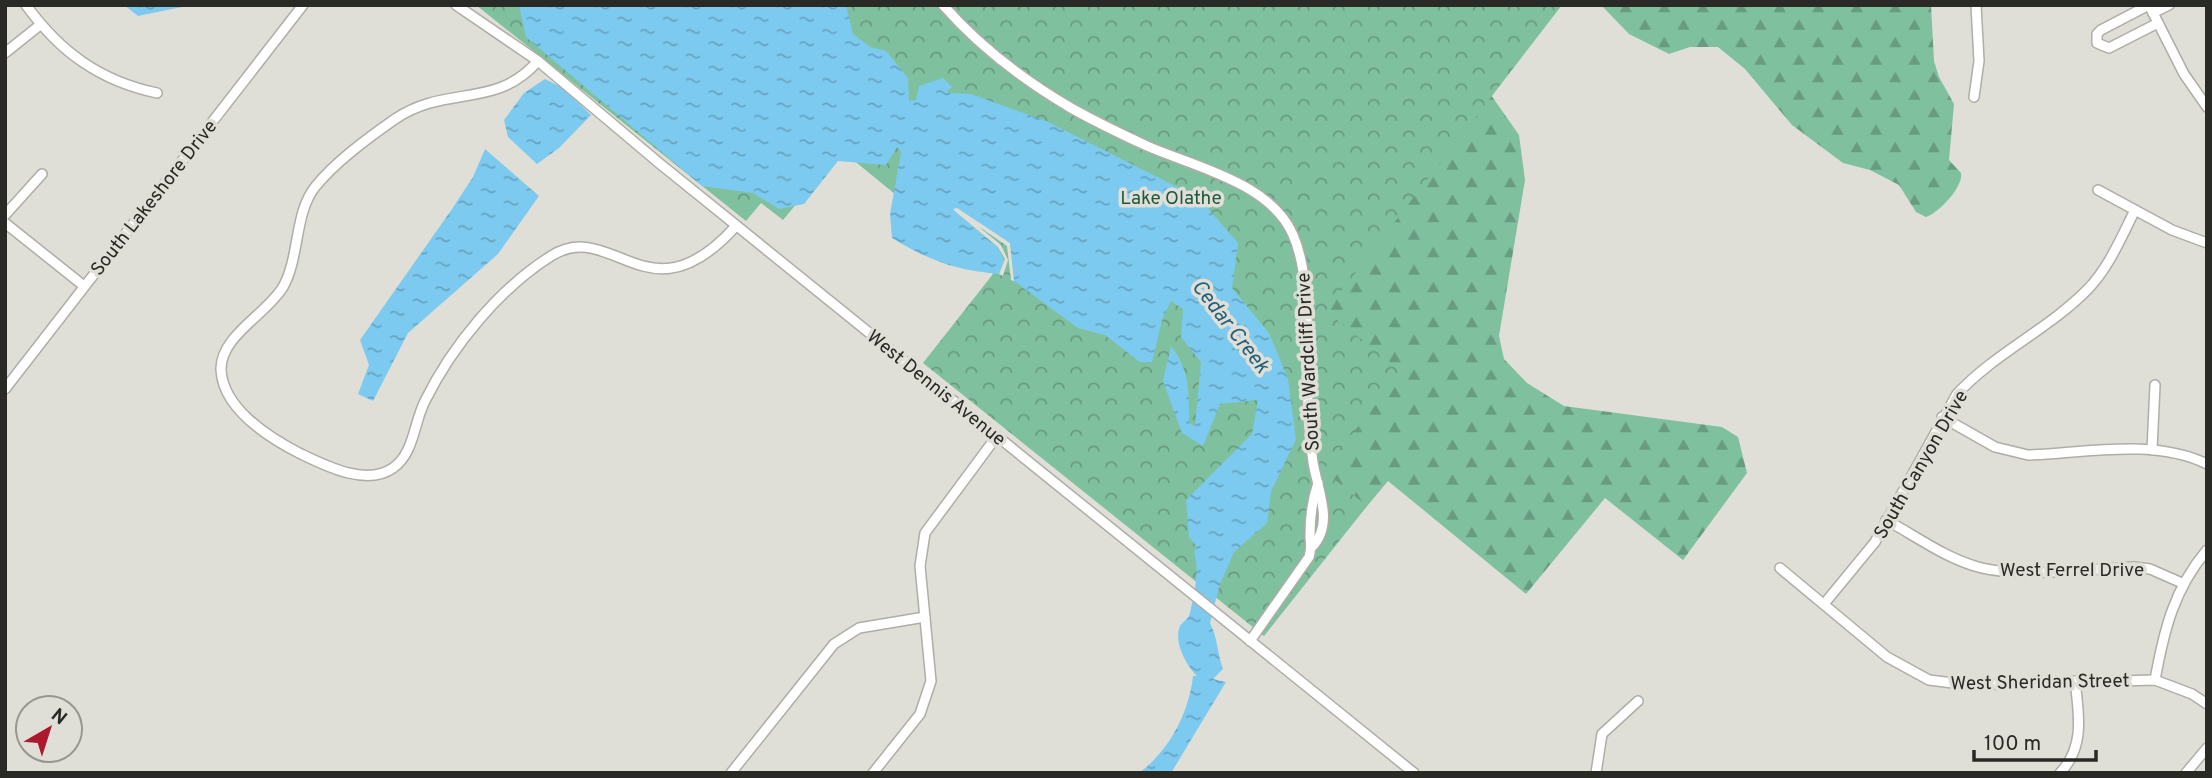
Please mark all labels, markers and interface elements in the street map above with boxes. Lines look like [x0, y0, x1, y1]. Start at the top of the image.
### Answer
street label: South Lakeshore Drive [86, 115, 223, 281]
park label: Lake Olathe [1120, 187, 1222, 211]
street label: South Wardcliff Drive [1292, 272, 1326, 452]
water label: Cedar Creek [1185, 275, 1275, 380]
street label: West Dennis Avenue [861, 325, 1010, 452]
street label: South Canyon Drive [1869, 386, 1974, 544]
street label: West Ferrel Drive [2000, 559, 2144, 583]
street label: West Sheridan Street [1950, 669, 2130, 697]
north arrow [14, 694, 84, 764]
text: N [46, 704, 71, 731]
scale bar [1974, 718, 2096, 762]
text: 100 m [1984, 731, 2041, 758]

